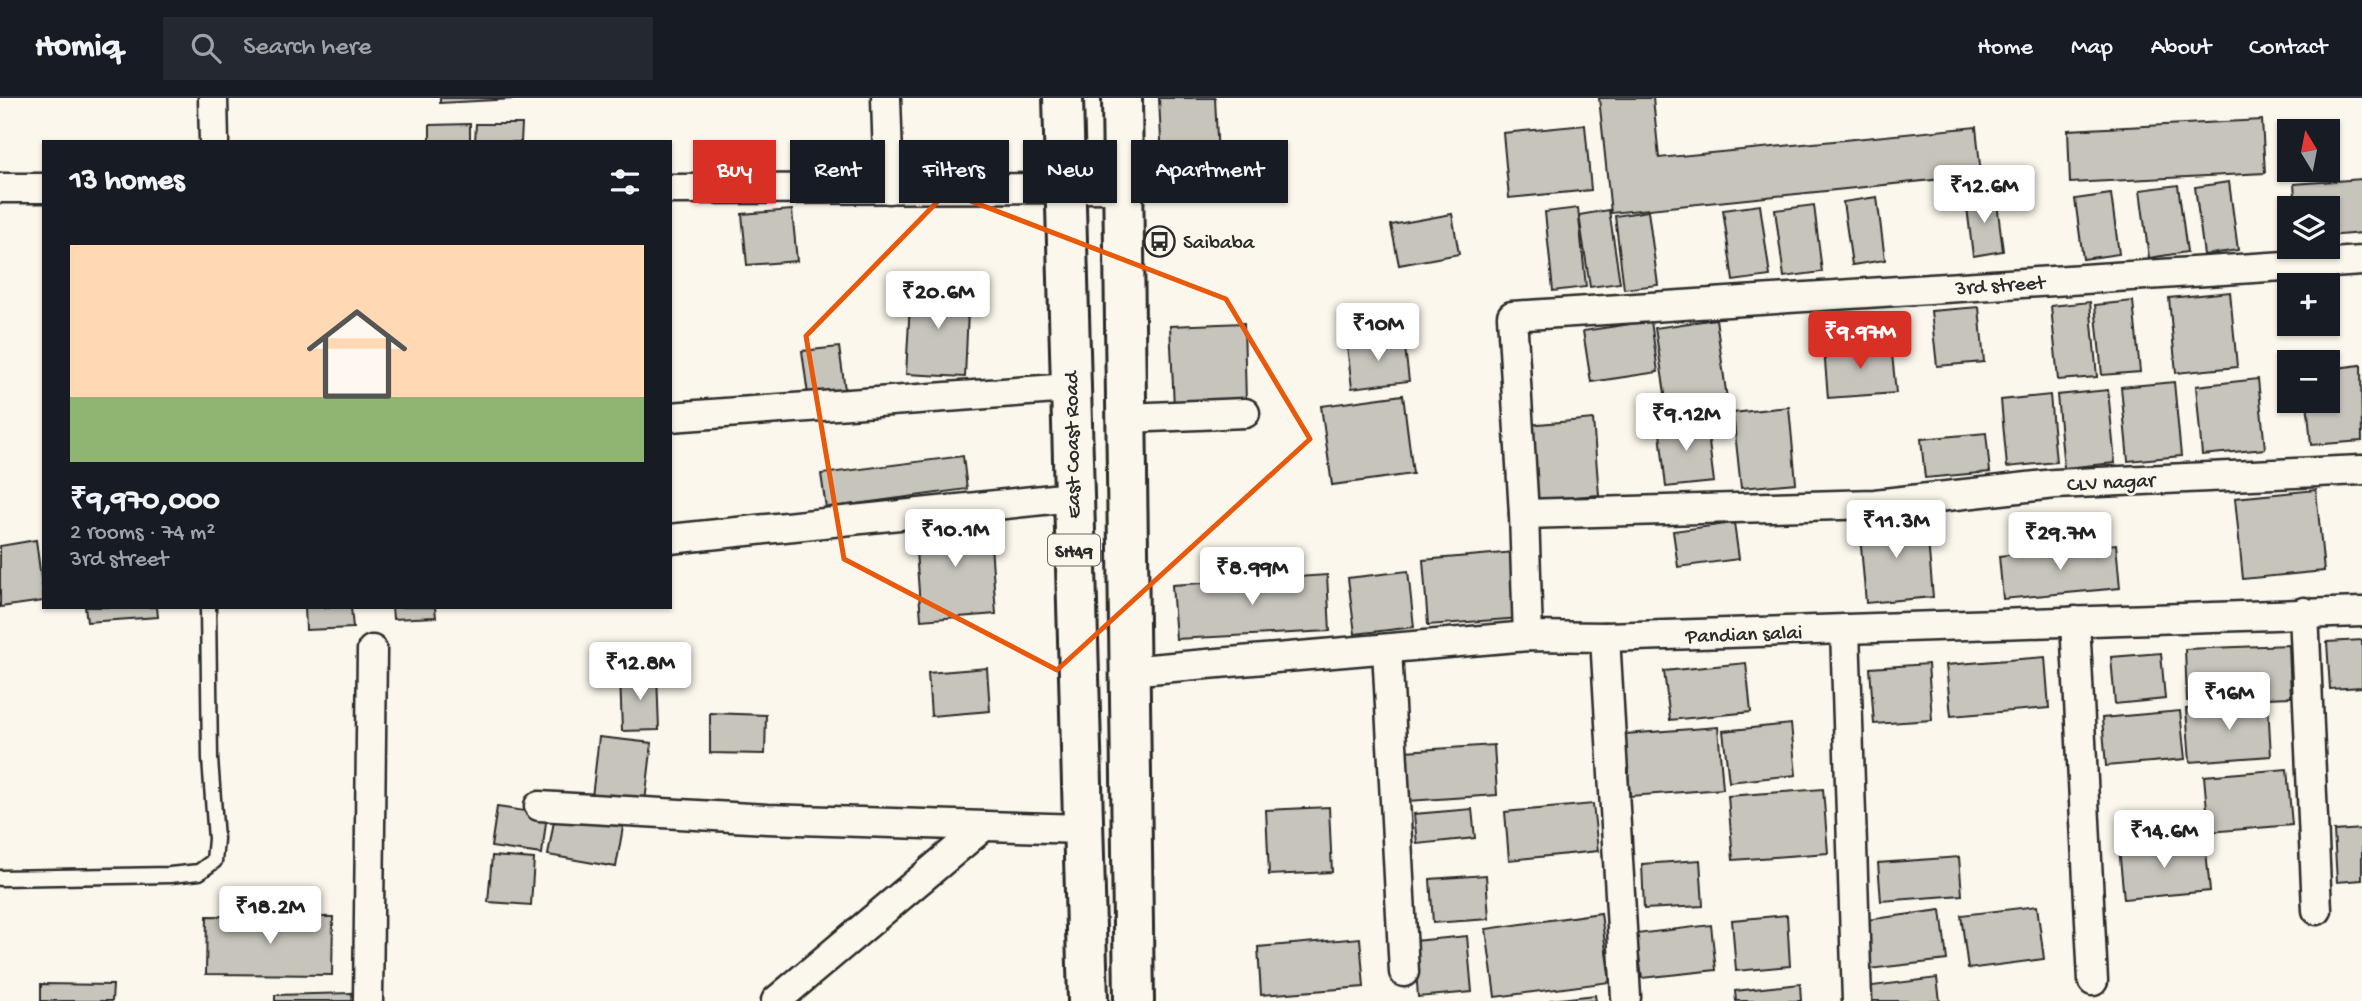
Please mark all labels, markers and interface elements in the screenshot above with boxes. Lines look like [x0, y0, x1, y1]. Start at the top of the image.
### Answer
search box [163, 17, 653, 80]
text: Homiq [35, 29, 121, 67]
icon: search [187, 29, 225, 67]
text: Search here [243, 33, 371, 64]
text: Home [1977, 34, 2033, 63]
text: Map [2071, 34, 2113, 63]
text: About [2151, 34, 2211, 63]
text: Contact [2249, 34, 2327, 63]
north arrow [2277, 119, 2340, 182]
map controls [2277, 119, 2340, 413]
chip: Buy [693, 140, 776, 203]
chip: Rent [790, 140, 885, 203]
chip: Filters [899, 140, 1009, 203]
chip: New [1023, 140, 1117, 203]
chip: Apartment [1131, 140, 1288, 203]
icon: filters [606, 163, 644, 201]
text: 13 homes [70, 165, 184, 200]
pin: ₹12.6M [1927, 166, 2041, 225]
text: ₹12.6M [1950, 174, 2018, 201]
button: layers [2277, 196, 2340, 259]
bus stop icon: Saibaba [1143, 224, 1177, 258]
place label: Saibaba [1183, 232, 1256, 257]
pin: ₹20.6M [881, 272, 995, 331]
street label: 3rd street [1954, 272, 2048, 303]
button: + [2277, 273, 2340, 336]
text: ₹20.6M [902, 280, 974, 307]
icon: home [294, 291, 420, 417]
pin: ₹10M [1337, 303, 1419, 363]
text: ₹10M [1352, 312, 1404, 339]
pin: ₹9.97M [1803, 312, 1917, 371]
text: ₹9.97M [1824, 320, 1896, 347]
button: − [2277, 350, 2340, 413]
street label: East Coast Road [1061, 369, 1088, 519]
pin: ₹9.12M [1629, 394, 1743, 453]
text: ₹9.12M [1652, 402, 1720, 429]
street label: CLV nagar [2066, 470, 2158, 499]
text: ₹9,970,000 [70, 485, 220, 520]
pin: ₹11.3M [1839, 500, 1953, 560]
text: ₹11.3M [1863, 509, 1929, 536]
pin: ₹10.1M [898, 510, 1012, 569]
pin: ₹29.7M [2003, 512, 2117, 572]
text: ₹10.1M [921, 518, 989, 545]
text: 2 rooms · 74 m² [70, 520, 215, 547]
text: ₹29.7M [2024, 521, 2096, 548]
road number: SH49 [1048, 534, 1100, 565]
text: 3rd street [70, 547, 168, 574]
pin: ₹8.99M [1195, 547, 1309, 607]
text: ₹8.99M [1216, 556, 1288, 583]
street label: Pandian salai [1684, 622, 1803, 651]
pin: ₹12.8M [583, 642, 697, 702]
text: ₹12.8M [605, 651, 675, 678]
pin: ₹16M [2188, 672, 2270, 732]
text: ₹16M [2204, 681, 2254, 708]
pin: ₹14.6M [2107, 810, 2221, 870]
text: ₹14.6M [2130, 819, 2198, 846]
pin: ₹18.2M [213, 886, 327, 946]
text: ₹18.2M [235, 895, 305, 922]

